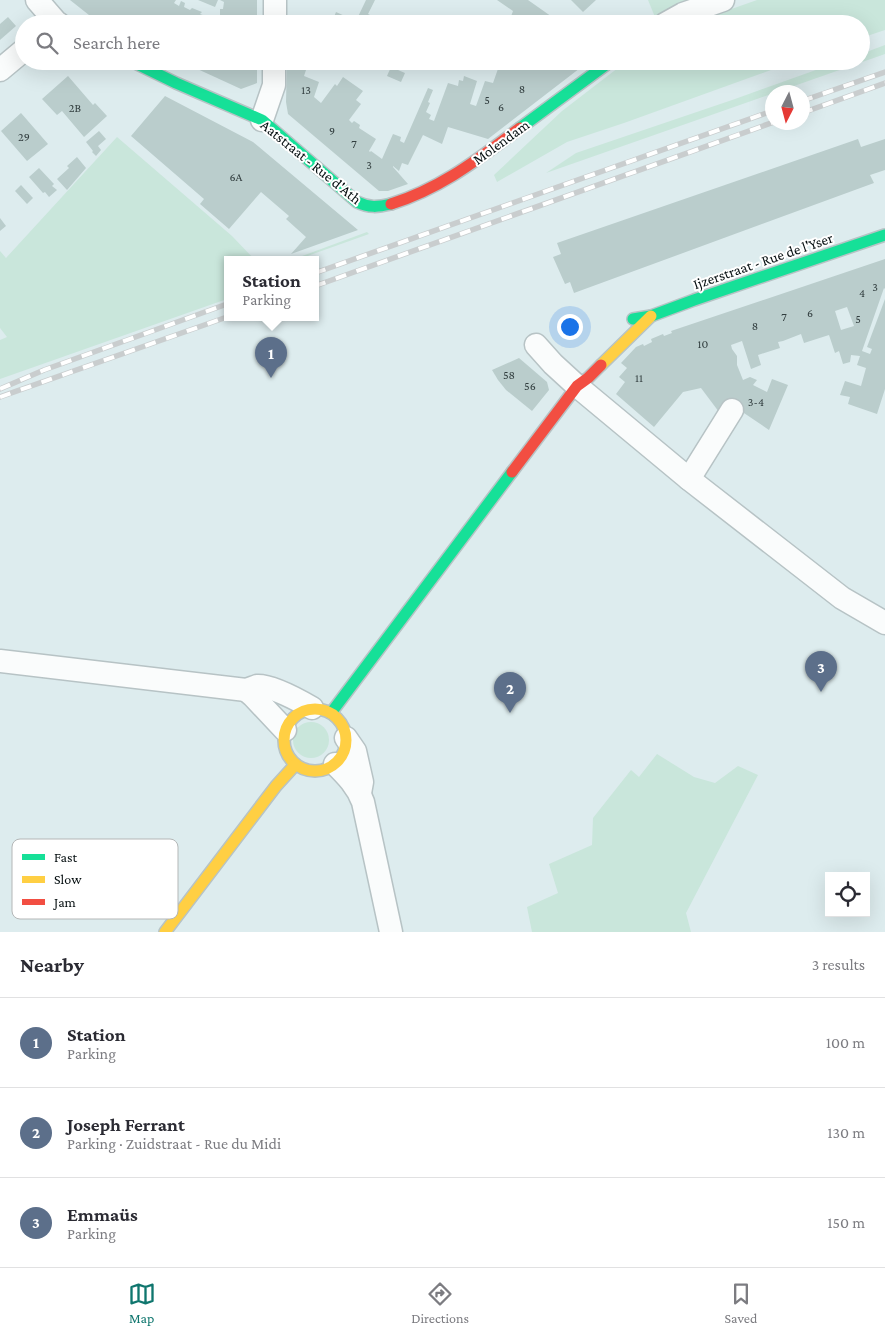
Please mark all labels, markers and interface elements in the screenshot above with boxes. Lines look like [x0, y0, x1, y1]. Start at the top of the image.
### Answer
search box [15, 15, 870, 70]
icon: search [33, 29, 61, 57]
text: Search here [73, 32, 160, 53]
house number: 8 [519, 82, 525, 96]
house number: 13 [301, 83, 311, 97]
north arrow [765, 85, 810, 130]
house number: 5 [484, 93, 490, 107]
house number: 6 [498, 100, 504, 114]
house number: 2B [69, 101, 82, 115]
street label: Molendam [470, 116, 532, 168]
street label: Aatstraat - Rue d'Ath [258, 117, 364, 207]
house number: 9 [329, 124, 335, 138]
house number: 29 [18, 130, 30, 144]
house number: 7 [351, 137, 357, 151]
house number: 3 [366, 158, 372, 172]
house number: 6A [230, 170, 243, 184]
street label: Ijzerstraat - Rue de l'Yser [691, 229, 836, 293]
popup [224, 256, 319, 321]
text: Station [242, 270, 301, 291]
house number: 3 [872, 280, 878, 294]
house number: 4 [859, 286, 865, 300]
text: Parking [242, 291, 291, 308]
house number: 6 [807, 306, 813, 320]
house number: 7 [781, 310, 787, 324]
house number: 5 [855, 312, 861, 326]
your location [557, 314, 583, 340]
house number: 8 [752, 319, 758, 333]
pin: 1 [255, 337, 287, 378]
house number: 10 [698, 337, 709, 351]
house number: 58 [503, 368, 515, 382]
house number: 11 [635, 371, 643, 385]
house number: 56 [524, 379, 536, 393]
house number: 3-4 [748, 395, 764, 409]
pin: 3 [805, 651, 837, 692]
pin: 2 [494, 672, 526, 713]
legend [12, 839, 178, 919]
text: Fast [54, 849, 78, 865]
text: Slow [54, 871, 82, 887]
map controls [825, 872, 870, 917]
button: locate [825, 872, 870, 917]
text: Jam [52, 894, 76, 910]
text: Nearby [20, 953, 84, 977]
text: 3 results [812, 956, 865, 973]
text: Station [67, 1024, 126, 1045]
text: 1 [33, 1034, 39, 1051]
text: 100 m [826, 1034, 865, 1051]
text: Parking [67, 1045, 116, 1062]
text: Joseph Ferrant [67, 1114, 185, 1135]
text: 2 [32, 1124, 40, 1141]
text: 130 m [827, 1124, 865, 1141]
text: Parking · Zuidstraat - Rue du Midi [67, 1135, 281, 1152]
text: Emmaüs [67, 1204, 138, 1225]
text: 3 [32, 1214, 40, 1231]
text: 150 m [827, 1214, 865, 1231]
text: Parking [67, 1225, 116, 1242]
tab: Map [128, 1280, 156, 1326]
tab: Directions [411, 1280, 469, 1326]
tab: Saved [724, 1280, 757, 1326]

